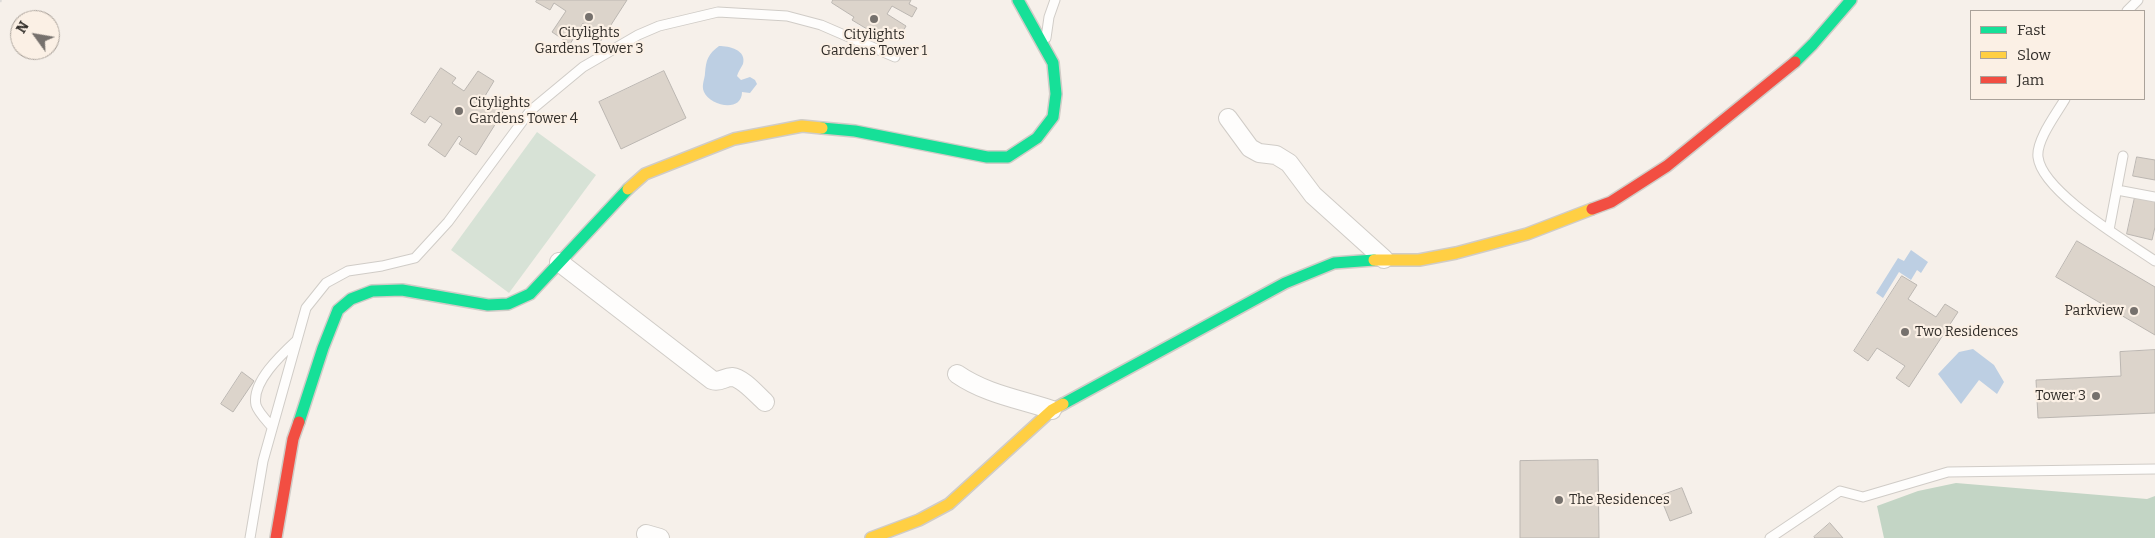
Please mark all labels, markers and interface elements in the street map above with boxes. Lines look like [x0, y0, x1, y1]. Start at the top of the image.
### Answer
north arrow [10, 10, 60, 60]
legend [1970, 10, 2145, 100]
marker: Citylights Gardens Tower 3 [583, 11, 595, 23]
marker: Citylights Gardens Tower 1 [868, 13, 880, 25]
text: N [13, 18, 33, 36]
text: Fast [2017, 21, 2046, 39]
place label: Citylights Gardens Tower 3 [535, 25, 643, 58]
place label: Citylights Gardens Tower 1 [821, 27, 927, 59]
text: Slow [2017, 46, 2051, 64]
text: Jam [2017, 71, 2044, 89]
place label: Citylights Gardens Tower 4 [469, 95, 578, 128]
marker: Citylights Gardens Tower 4 [453, 105, 465, 117]
place label: Parkview [2065, 303, 2124, 319]
marker: Parkview [2128, 305, 2140, 317]
place label: Two Residences [1915, 324, 2018, 340]
marker: Two Residences [1899, 326, 1911, 338]
place label: Tower 3 [2035, 388, 2086, 404]
marker: Tower 3 [2090, 390, 2102, 402]
place label: The Residences [1569, 492, 1670, 508]
marker: The Residences [1553, 494, 1565, 506]

